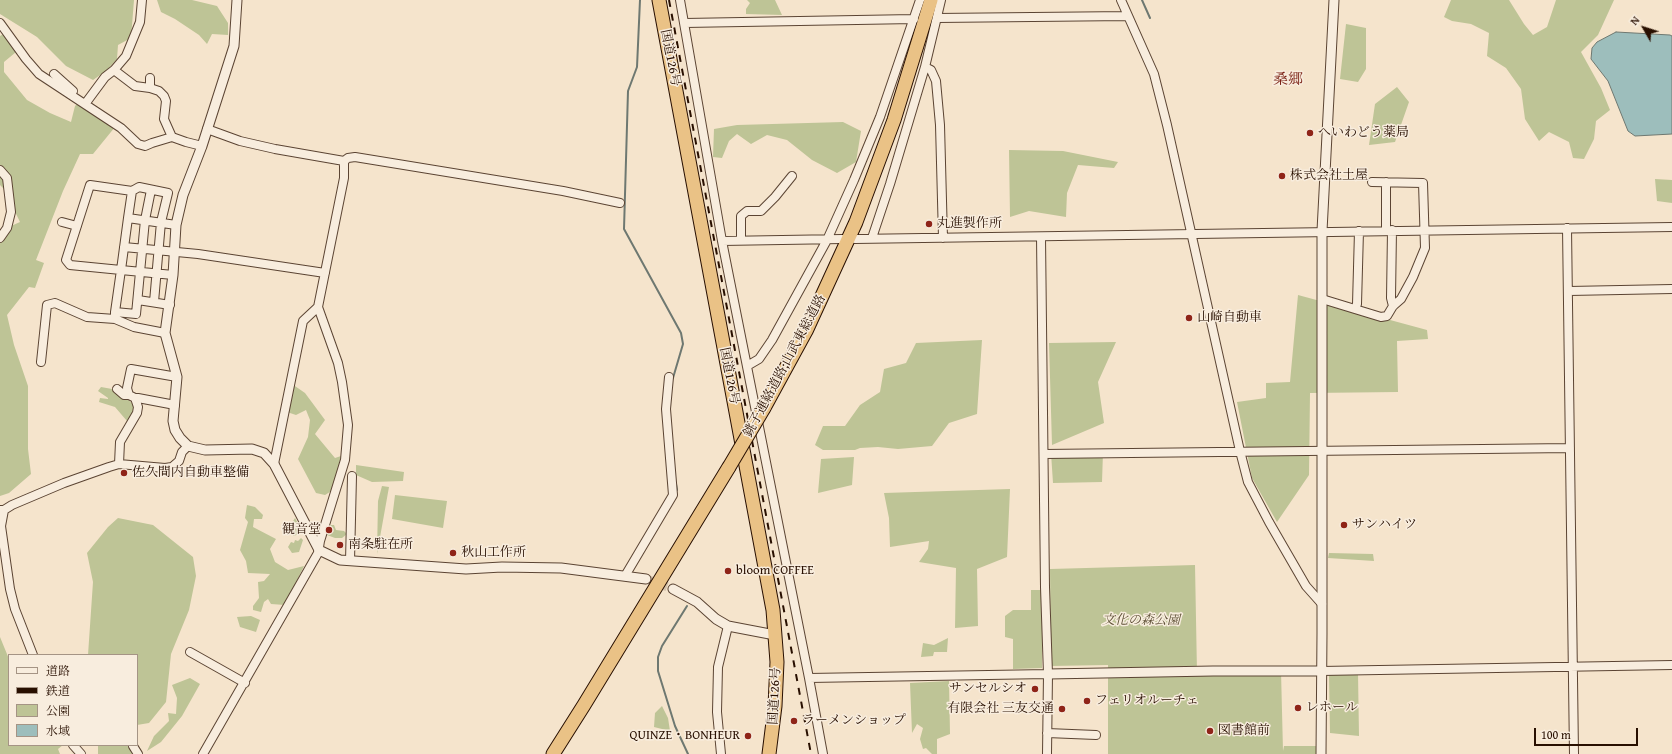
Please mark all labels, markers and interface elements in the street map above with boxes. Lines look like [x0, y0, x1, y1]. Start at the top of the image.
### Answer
north arrow [1624, 8, 1664, 48]
text: N [1626, 13, 1643, 28]
street label: 国道126号 [657, 28, 683, 88]
district label: 桑郷 [1273, 71, 1303, 89]
place label: へいわどう薬局 [1318, 125, 1409, 141]
marker: へいわどう薬局 [1305, 128, 1315, 138]
place label: 株式会社土屋 [1290, 168, 1368, 184]
marker: 株式会社土屋 [1277, 171, 1287, 181]
place label: 丸進製作所 [937, 216, 1002, 232]
marker: 丸進製作所 [924, 219, 934, 229]
street label: 銚子連絡道路;山武東総道路 [741, 292, 829, 440]
place label: 山崎自動車 [1197, 310, 1262, 326]
marker: 山崎自動車 [1184, 313, 1194, 323]
street label: 国道126号 [716, 346, 742, 406]
place label: 佐久間内自動車整備 [132, 465, 249, 481]
marker: 佐久間内自動車整備 [119, 468, 129, 478]
place label: サンハイツ [1352, 517, 1417, 533]
marker: サンハイツ [1339, 520, 1349, 530]
place label: 観音堂 [282, 522, 321, 538]
marker: 観音堂 [324, 525, 334, 535]
place label: 南条駐在所 [348, 537, 413, 553]
marker: 南条駐在所 [335, 540, 345, 550]
place label: 秋山工作所 [461, 545, 526, 561]
marker: 秋山工作所 [448, 548, 458, 558]
place label: bloom COFFEE [736, 563, 814, 579]
marker: bloom COFFEE [723, 566, 733, 576]
park label: 文化の森公園 [1102, 613, 1180, 629]
legend [8, 654, 138, 746]
text: 道路 [46, 662, 70, 679]
street label: 国道126号 [766, 667, 784, 725]
place label: サンセルシオ [949, 681, 1027, 697]
text: 鉄道 [46, 682, 70, 699]
marker: サンセルシオ [1030, 684, 1040, 694]
place label: フェリオルーチェ [1095, 693, 1199, 709]
marker: フェリオルーチェ [1082, 696, 1092, 706]
place label: レホール [1306, 700, 1358, 716]
place label: 有限会社 三友交通 [947, 701, 1054, 717]
text: 公園 [46, 702, 70, 719]
marker: レホール [1293, 703, 1303, 713]
marker: 有限会社 三友交通 [1057, 704, 1067, 714]
place label: ラーメンショップ [802, 713, 906, 729]
marker: ラーメンショップ [789, 716, 799, 726]
scale bar [1536, 720, 1640, 746]
text: 水域 [46, 722, 70, 739]
place label: 図書館前 [1218, 723, 1270, 739]
marker: 図書館前 [1205, 726, 1215, 736]
text: 100 m [1541, 726, 1571, 743]
place label: QUINZE・BONHEUR [630, 728, 740, 744]
marker: QUINZE・BONHEUR [743, 731, 753, 741]

